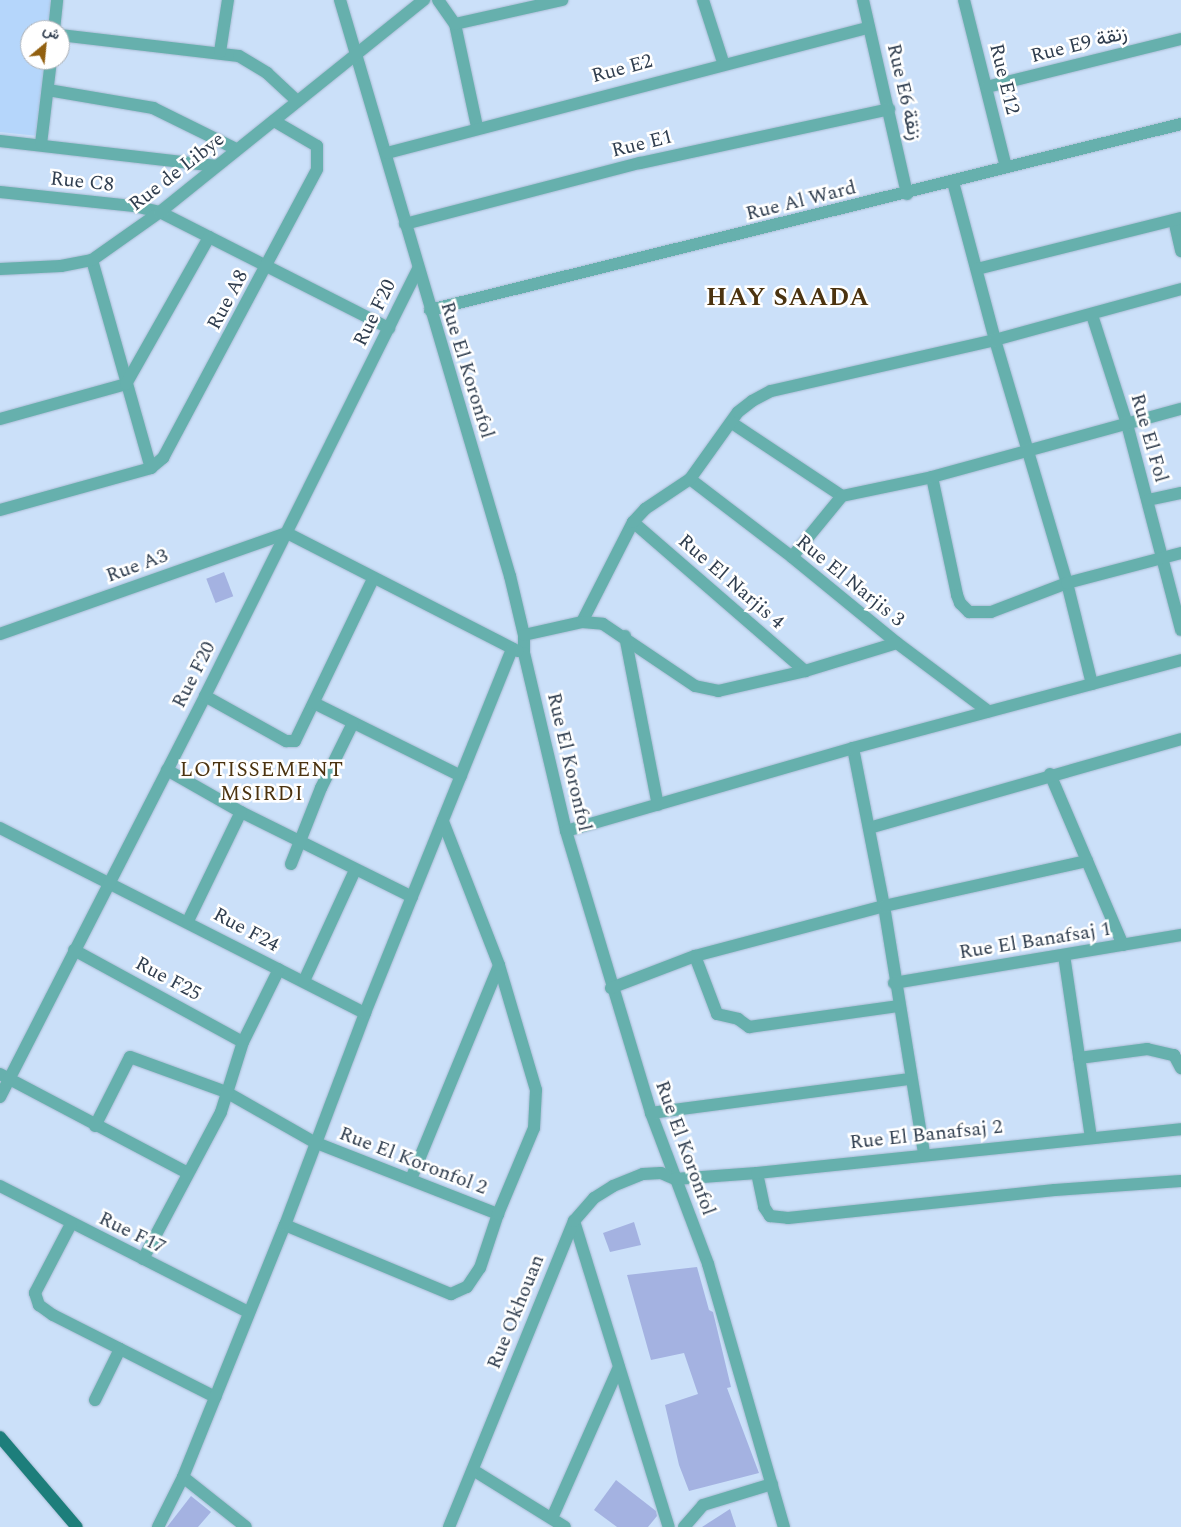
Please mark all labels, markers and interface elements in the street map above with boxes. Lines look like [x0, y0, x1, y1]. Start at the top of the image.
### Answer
text: ش [39, 19, 64, 45]
north arrow [20, 20, 70, 70]
street label: Rue E9 زنقة [1028, 21, 1130, 69]
street label: Rue E6 زنقة [881, 41, 927, 143]
street label: Rue E12 [984, 41, 1024, 117]
street label: Rue E2 [589, 49, 655, 89]
street label: Rue E1 [609, 125, 675, 163]
street label: Rue de Libye [125, 127, 229, 217]
street label: Rue C8 [49, 167, 115, 197]
street label: Rue Al Ward [743, 176, 859, 226]
street label: Rue A8 [202, 266, 254, 334]
street label: Rue F20 [349, 276, 401, 350]
district label: HAY SAADA [705, 283, 871, 313]
street label: Rue El Koronfol [435, 299, 499, 441]
street label: Rue El Fol [1125, 391, 1173, 485]
street label: Rue El Narjis 4 [673, 529, 789, 635]
street label: Rue El Narjis 3 [791, 530, 909, 632]
street label: Rue A3 [103, 544, 171, 588]
street label: Rue F20 [167, 638, 221, 712]
street label: Rue El Koronfol [541, 690, 597, 834]
district label: LOTISSEMENT MSIRDI [178, 757, 346, 807]
street label: Rue F24 [209, 903, 283, 957]
street label: Rue El Banafsaj 1 [957, 917, 1113, 965]
street label: Rue F25 [131, 952, 205, 1006]
street label: Rue El Koronfol [650, 1077, 720, 1219]
street label: Rue El Banafsaj 2 [848, 1115, 1004, 1155]
street label: Rue El Koronfol 2 [336, 1122, 490, 1200]
street label: Rue F17 [95, 1207, 169, 1259]
street label: Rue Okhouan [482, 1251, 550, 1373]

